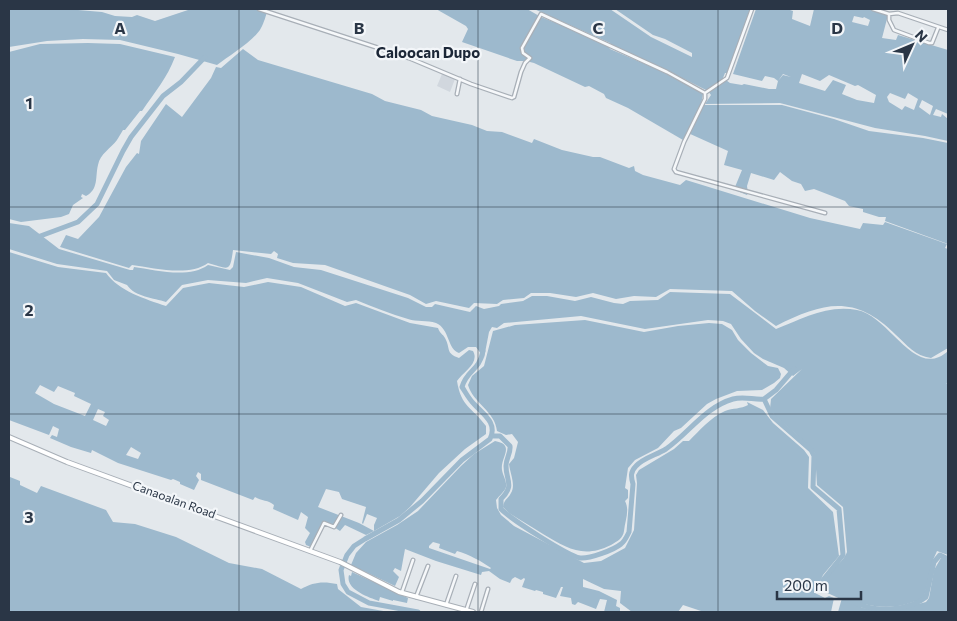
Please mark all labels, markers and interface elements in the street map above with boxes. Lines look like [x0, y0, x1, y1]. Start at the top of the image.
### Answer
text: A [114, 18, 126, 37]
text: B [354, 18, 365, 37]
text: C [593, 18, 604, 37]
text: D [831, 18, 843, 37]
north arrow [887, 20, 937, 70]
text: N [912, 26, 931, 45]
district label: Caloocan Dupo [376, 43, 480, 61]
text: 1 [25, 93, 33, 112]
text: 2 [24, 300, 34, 319]
street label: Canaoalan Road [131, 477, 218, 521]
text: 3 [24, 507, 34, 526]
scale bar [777, 568, 861, 600]
text: 200 m [784, 576, 828, 594]

